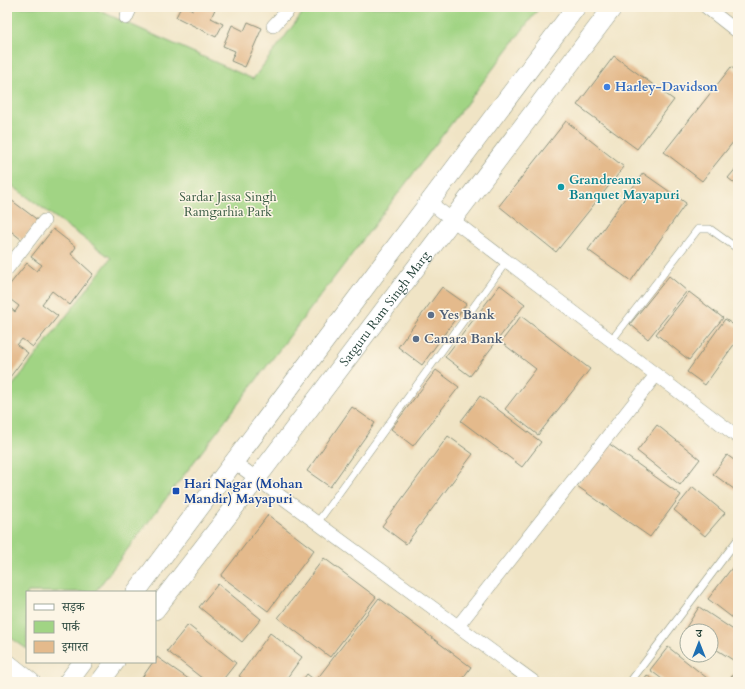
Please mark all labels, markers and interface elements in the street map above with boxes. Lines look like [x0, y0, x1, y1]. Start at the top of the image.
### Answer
place label: Harley-Davidson [615, 78, 718, 96]
marker: Harley-Davidson [602, 82, 612, 92]
place label: Grandreams Banquet Mayapuri [569, 171, 680, 204]
marker: Grandreams Banquet Mayapuri [556, 182, 566, 192]
park label: Sardar Jassa Singh Ramgarhia Park [179, 188, 277, 221]
street label: Satguru Ram Singh Marg [335, 247, 435, 370]
place label: Yes Bank [439, 306, 496, 324]
marker: Yes Bank [426, 310, 436, 320]
place label: Canara Bank [424, 330, 504, 348]
marker: Canara Bank [411, 334, 421, 344]
place label: Hari Nagar (Mohan Mandir) Mayapuri [184, 475, 304, 508]
marker: Hari Nagar (Mohan Mandir) Mayapuri [171, 486, 181, 496]
legend [26, 591, 156, 663]
text: सड़क [61, 599, 86, 615]
text: पार्क [61, 619, 81, 635]
north arrow [679, 623, 719, 663]
text: उ [695, 626, 703, 641]
text: इमारत [61, 639, 89, 655]

